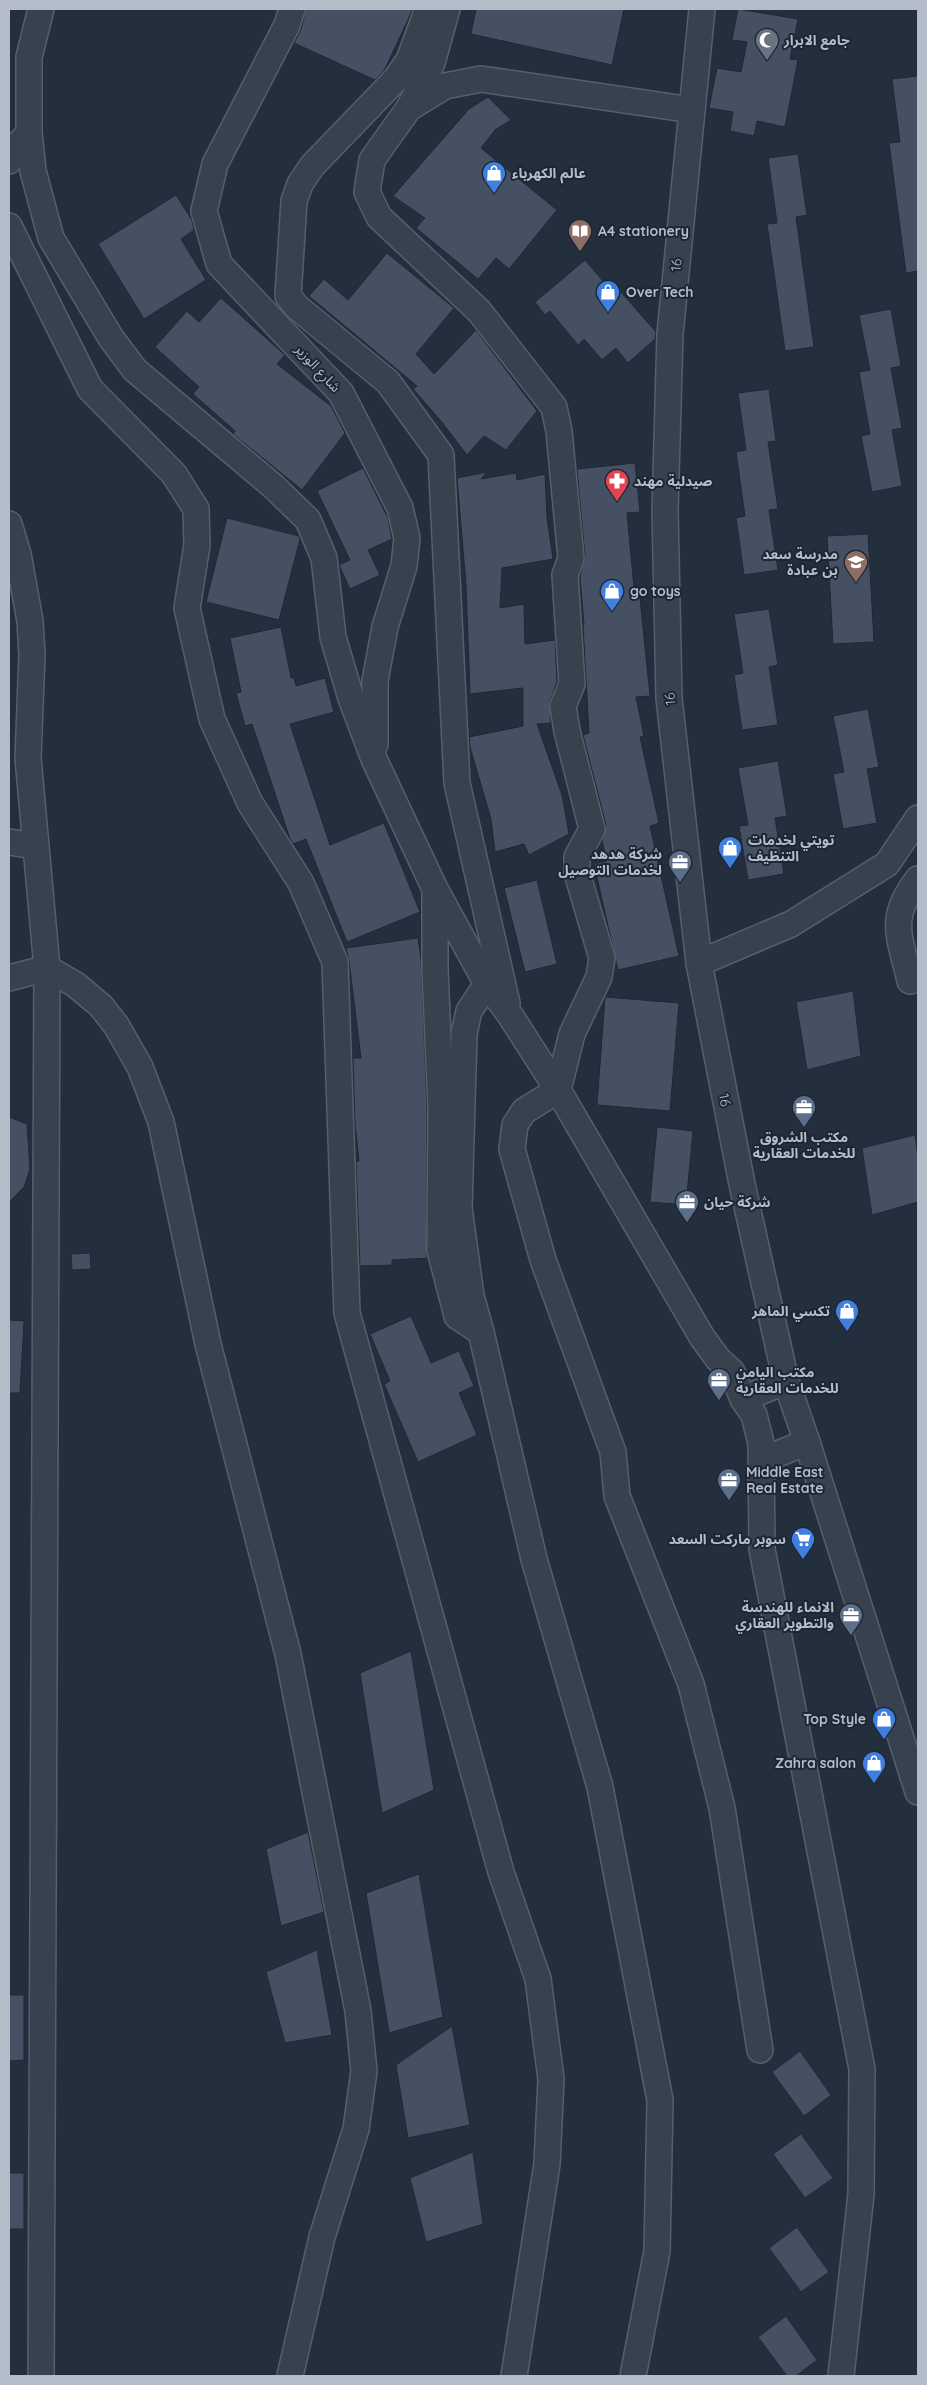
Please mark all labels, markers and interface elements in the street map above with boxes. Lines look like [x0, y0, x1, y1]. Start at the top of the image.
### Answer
mosque icon: جامع الابرار [754, 27, 780, 61]
place label: جامع الابرار [783, 31, 850, 50]
shop icon: عالم الكهرباء [481, 160, 507, 194]
place label: عالم الكهرباء [512, 164, 586, 184]
library icon: A4 stationery [567, 218, 593, 252]
place label: A4 stationery [598, 222, 689, 240]
street label: 16 [666, 257, 686, 272]
shop icon: Over Tech [595, 279, 621, 313]
place label: Over Tech [626, 283, 694, 301]
street label: شارع الوزير [289, 340, 345, 397]
pharmacy icon: صيدلية مهند [604, 468, 630, 502]
place label: صيدلية مهند [634, 472, 713, 490]
place label: مدرسة سعد بن عبادة [763, 545, 838, 579]
school or university icon: مدرسة سعد بن عبادة [843, 549, 869, 583]
shop icon: go toys [599, 578, 625, 612]
place label: go toys [630, 582, 681, 600]
street label: 16 [661, 692, 679, 706]
place label: تويتي لخدمات التنظيف [748, 831, 834, 865]
shop icon: تويتي لخدمات التنظيف [717, 835, 743, 869]
place label: شركة هدهد لخدمات التوصيل [558, 845, 662, 879]
office icon: شركة هدهد لخدمات التوصيل [667, 849, 693, 883]
street label: 16 [715, 1092, 735, 1109]
office icon: مكتب الشروق للخدمات العقارية [791, 1094, 817, 1128]
place label: مكتب الشروق للخدمات العقارية [753, 1128, 855, 1162]
office icon: شركة حيان [674, 1189, 700, 1223]
place label: شركة حيان [704, 1193, 770, 1211]
shop icon: تكسي الماهر [834, 1298, 860, 1332]
place label: تكسي الماهر [751, 1302, 830, 1322]
place label: مكتب اليامن للخدمات العقارية [736, 1363, 839, 1397]
office icon: مكتب اليامن للخدمات العقارية [706, 1367, 732, 1401]
place label: Middle East Real Estate [746, 1463, 824, 1497]
office icon: Middle East Real Estate [716, 1467, 742, 1501]
supermarket icon: سوبر ماركت السعد [790, 1526, 816, 1560]
place label: سوبر ماركت السعد [669, 1530, 786, 1548]
place label: الانماء للهندسة والتطوير العقاري [735, 1598, 834, 1634]
office icon: الانماء للهندسة والتطوير العقاري [838, 1602, 864, 1636]
shop icon: Top Style [871, 1706, 897, 1740]
place label: Top Style [803, 1710, 866, 1728]
shop icon: Zahra salon [861, 1750, 887, 1784]
place label: Zahra salon [775, 1754, 856, 1772]

